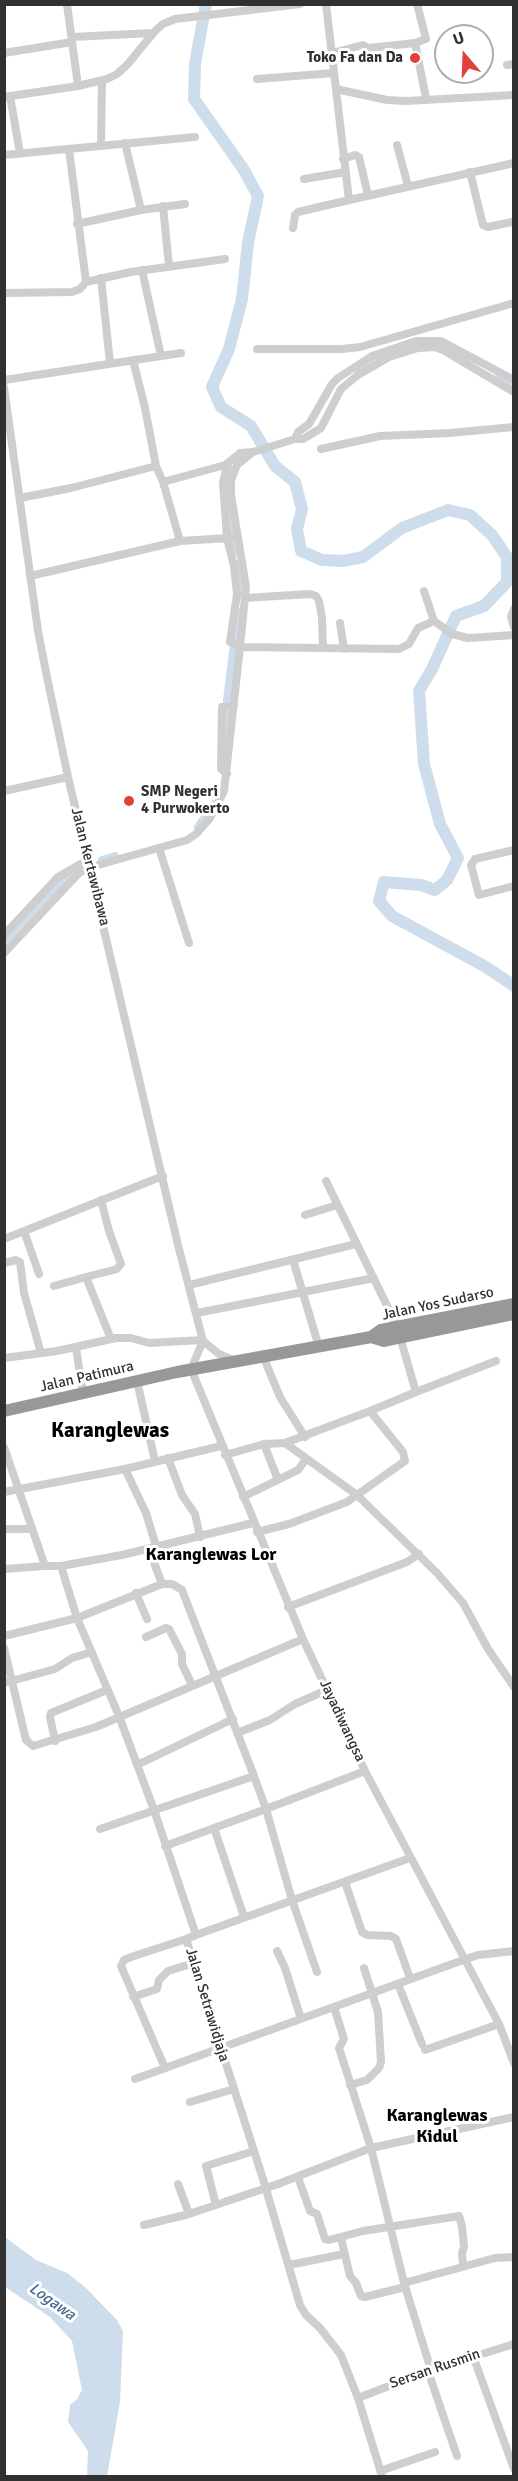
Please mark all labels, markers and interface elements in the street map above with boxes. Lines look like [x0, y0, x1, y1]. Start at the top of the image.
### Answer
north arrow [434, 24, 494, 84]
text: U [450, 28, 467, 50]
place label: Toko Fa dan Da [307, 49, 403, 67]
marker: Toko Fa dan Da [408, 51, 422, 65]
place label: SMP Negeri 4 Purwokerto [141, 783, 230, 818]
marker: SMP Negeri 4 Purwokerto [122, 794, 136, 808]
street label: Jalan Kertawibawa [67, 806, 113, 928]
street label: Jalan Yos Sudarso [380, 1283, 496, 1325]
street label: Jalan Patimura [38, 1357, 136, 1397]
district label: Karanglewas [51, 1418, 169, 1444]
district label: Karanglewas Lor [146, 1544, 276, 1566]
street label: Jayadiwangsa [315, 1677, 369, 1765]
street label: Jalan Setrawidjaja [181, 1946, 233, 2064]
district label: Karanglewas Kidul [386, 2105, 488, 2148]
water label: Logawa [25, 2279, 79, 2325]
street label: Sersan Rusmin [387, 2345, 483, 2393]

